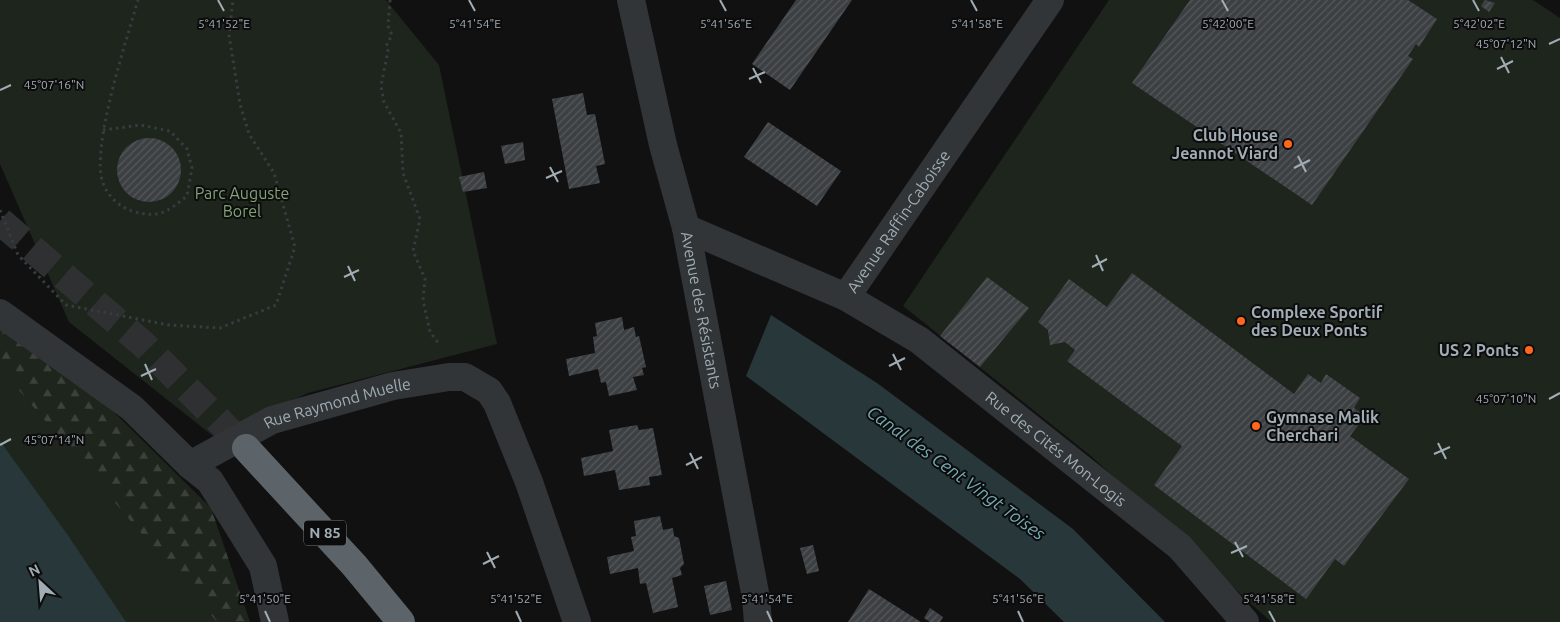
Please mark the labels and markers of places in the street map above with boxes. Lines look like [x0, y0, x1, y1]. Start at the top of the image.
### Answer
place label: Club House Jeannot Viard [1172, 126, 1278, 162]
marker: Club House Jeannot Viard [1282, 138, 1294, 150]
place label: Complexe Sportif des Deux Ponts [1251, 303, 1383, 339]
marker: Complexe Sportif des Deux Ponts [1235, 315, 1247, 327]
place label: US 2 Ponts [1439, 341, 1519, 359]
marker: US 2 Ponts [1523, 344, 1535, 356]
place label: Gymnase Malik Cherchari [1266, 408, 1379, 444]
marker: Gymnase Malik Cherchari [1250, 420, 1262, 432]

